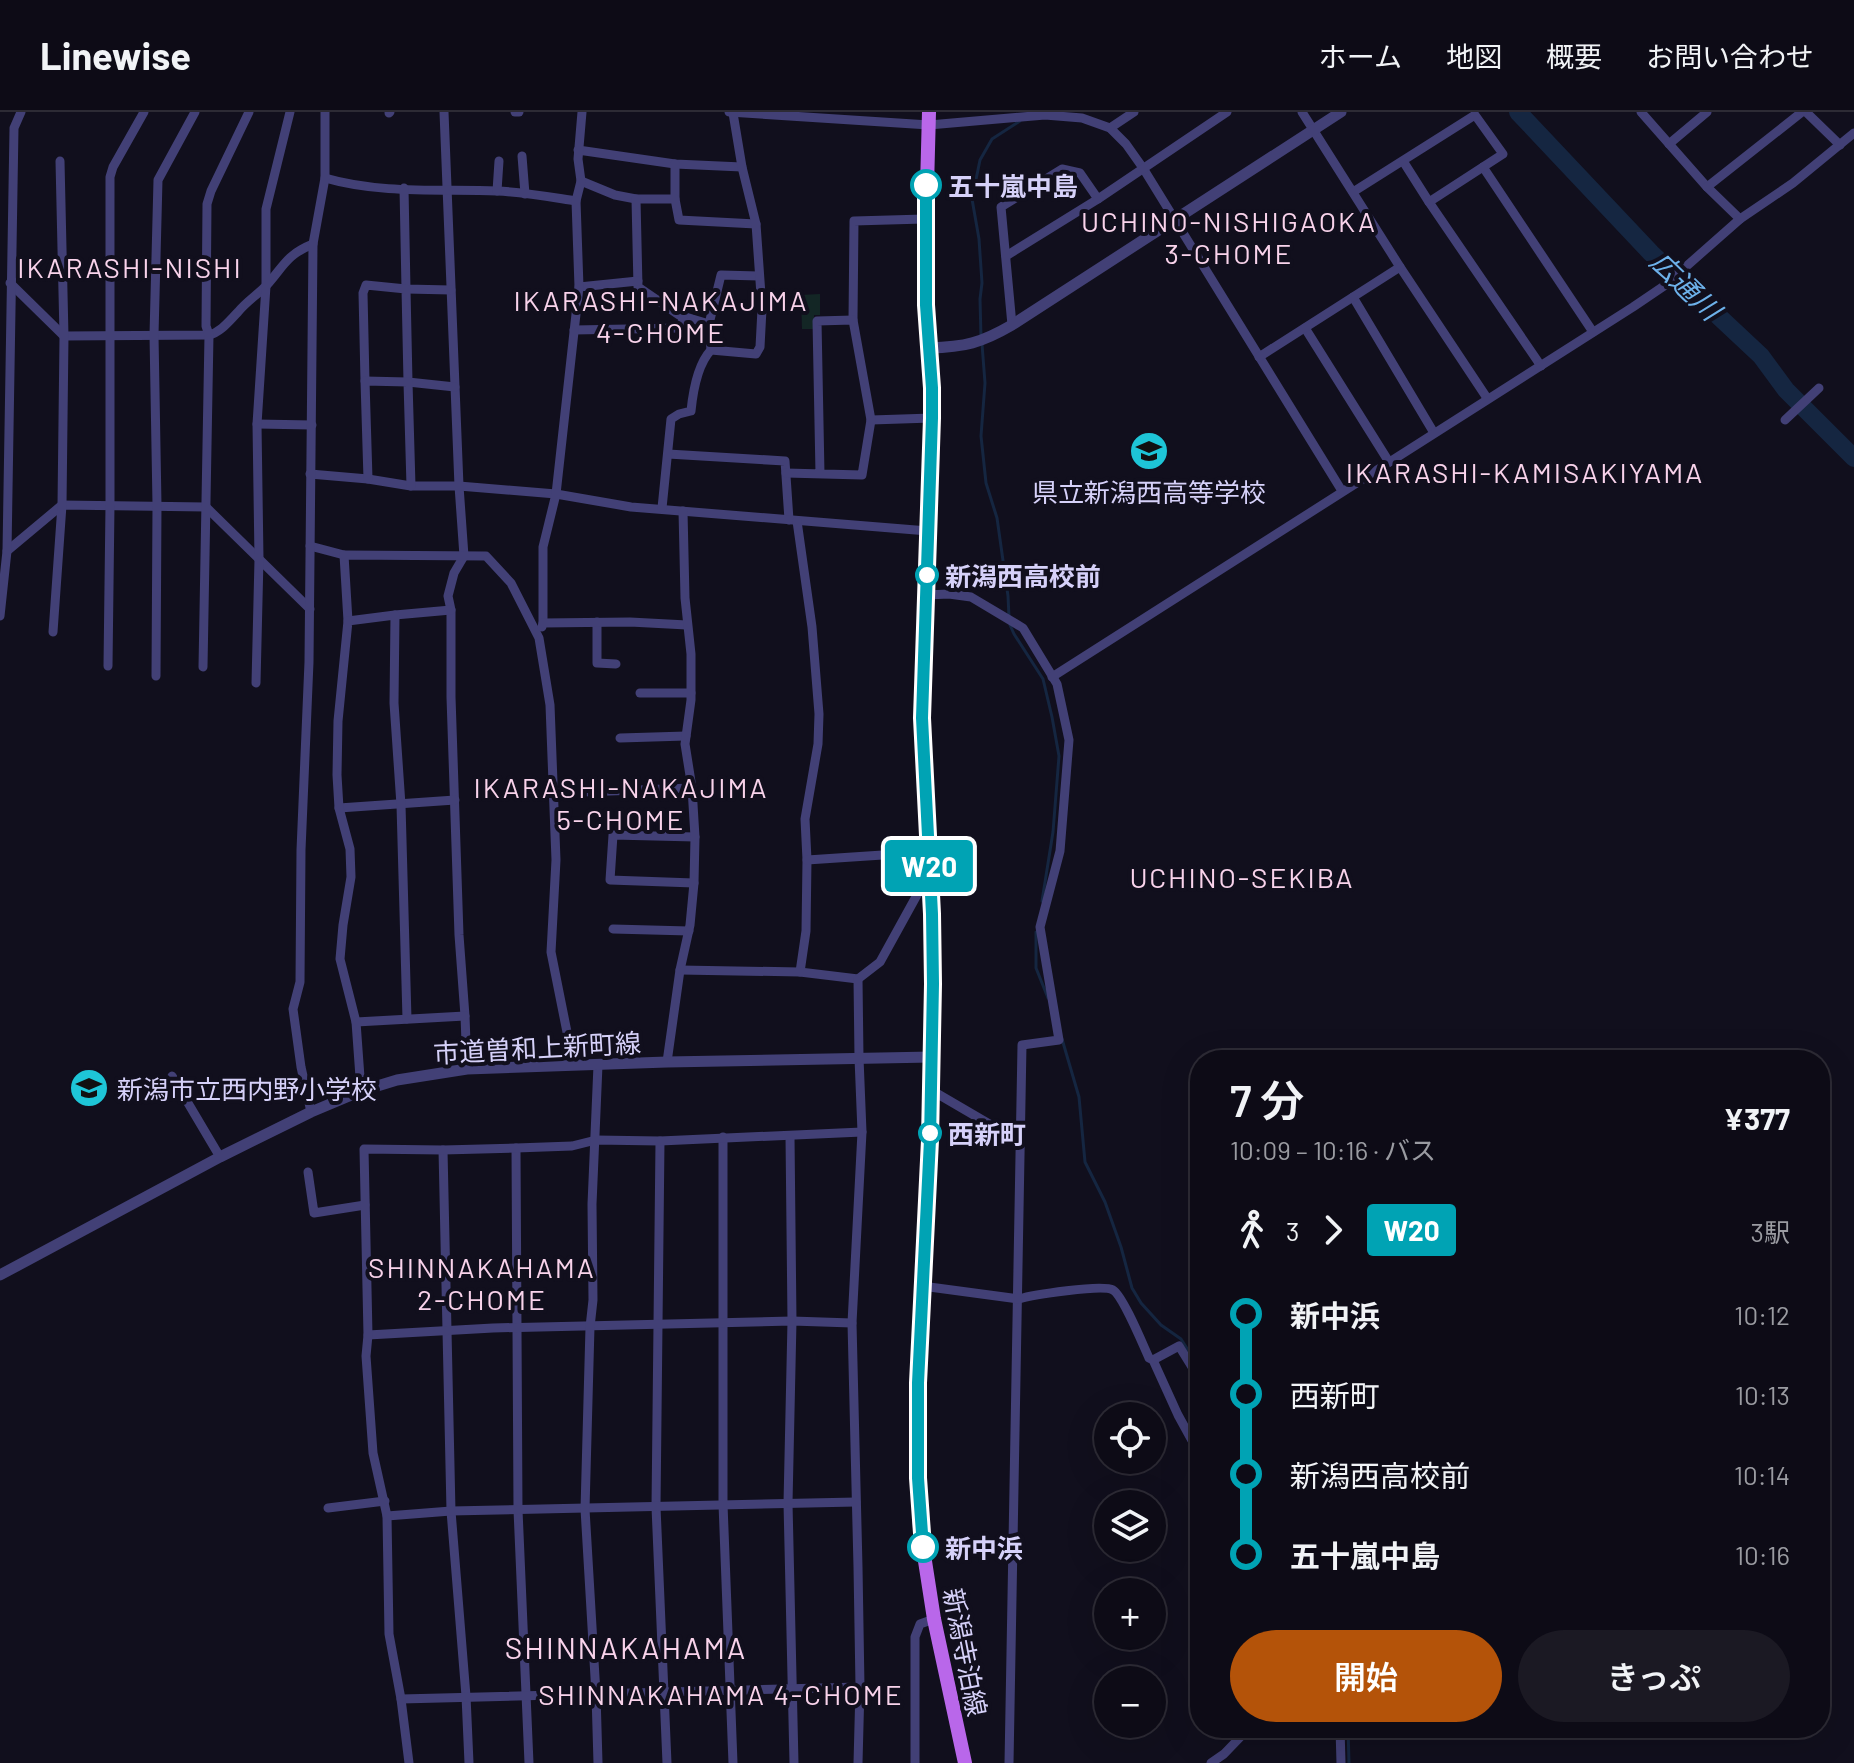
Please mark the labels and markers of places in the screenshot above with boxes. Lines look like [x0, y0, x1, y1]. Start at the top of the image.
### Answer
marker: 五十嵐中島 [911, 170, 941, 200]
place label: 五十嵐中島 [948, 170, 1078, 201]
school or university icon: 県立新潟西高等学校 [1128, 430, 1170, 472]
place label: 県立新潟西高等学校 [1032, 476, 1266, 507]
place label: 新潟西高校前 [945, 560, 1101, 591]
marker: 新潟西高校前 [916, 564, 938, 586]
school or university icon: 新潟市立西内野小学校 [68, 1067, 110, 1109]
place label: 新潟市立西内野小学校 [117, 1073, 377, 1104]
place label: 西新町 [948, 1118, 1026, 1149]
marker: 西新町 [919, 1122, 941, 1144]
marker: 新中浜 [908, 1532, 938, 1562]
place label: 新中浜 [945, 1532, 1023, 1563]

